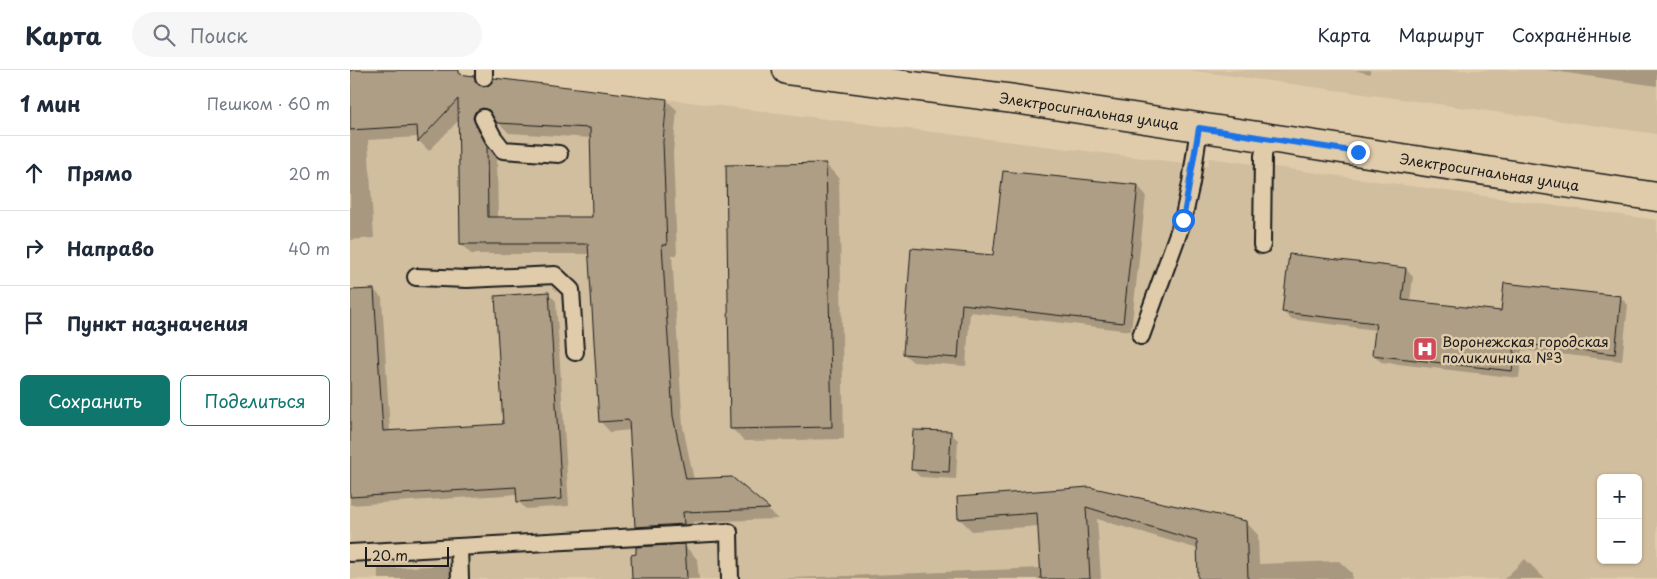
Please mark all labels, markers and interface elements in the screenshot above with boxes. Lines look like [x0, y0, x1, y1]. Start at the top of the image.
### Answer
search box [132, 12, 482, 57]
text: Карта [25, 17, 102, 53]
icon: search [150, 21, 178, 49]
text: Поиск [190, 21, 248, 49]
text: Карта [1318, 21, 1370, 48]
text: Маршрут [1398, 21, 1484, 48]
text: Сохранённые [1512, 21, 1632, 48]
text: 1 мин [20, 87, 81, 119]
street label: Электросигнальная улица [998, 87, 1181, 135]
text: Пешком · 60 m [207, 91, 330, 115]
route end [1347, 141, 1370, 164]
street label: Электросигнальная улица [1398, 147, 1581, 196]
icon: ahead [20, 159, 48, 187]
text: Прямо [67, 159, 132, 187]
text: 20 m [289, 161, 330, 185]
route start [1172, 209, 1195, 232]
icon: right [20, 234, 48, 262]
text: Направо [67, 234, 154, 262]
text: 40 m [288, 236, 330, 260]
icon: arrive [20, 309, 48, 337]
text: Пункт назначения [67, 309, 248, 337]
place label: Воронежская городская поликлиника №3 [1442, 331, 1609, 368]
hospital icon: Воронежская городская поликлиника №3 [1412, 336, 1438, 362]
button: Сохранить [20, 375, 170, 426]
button: Поделиться [180, 375, 330, 426]
map controls [1597, 474, 1642, 564]
button: + [1597, 474, 1642, 519]
button: − [1597, 519, 1642, 564]
scale bar [365, 544, 449, 567]
text: 20 m [372, 545, 408, 566]

